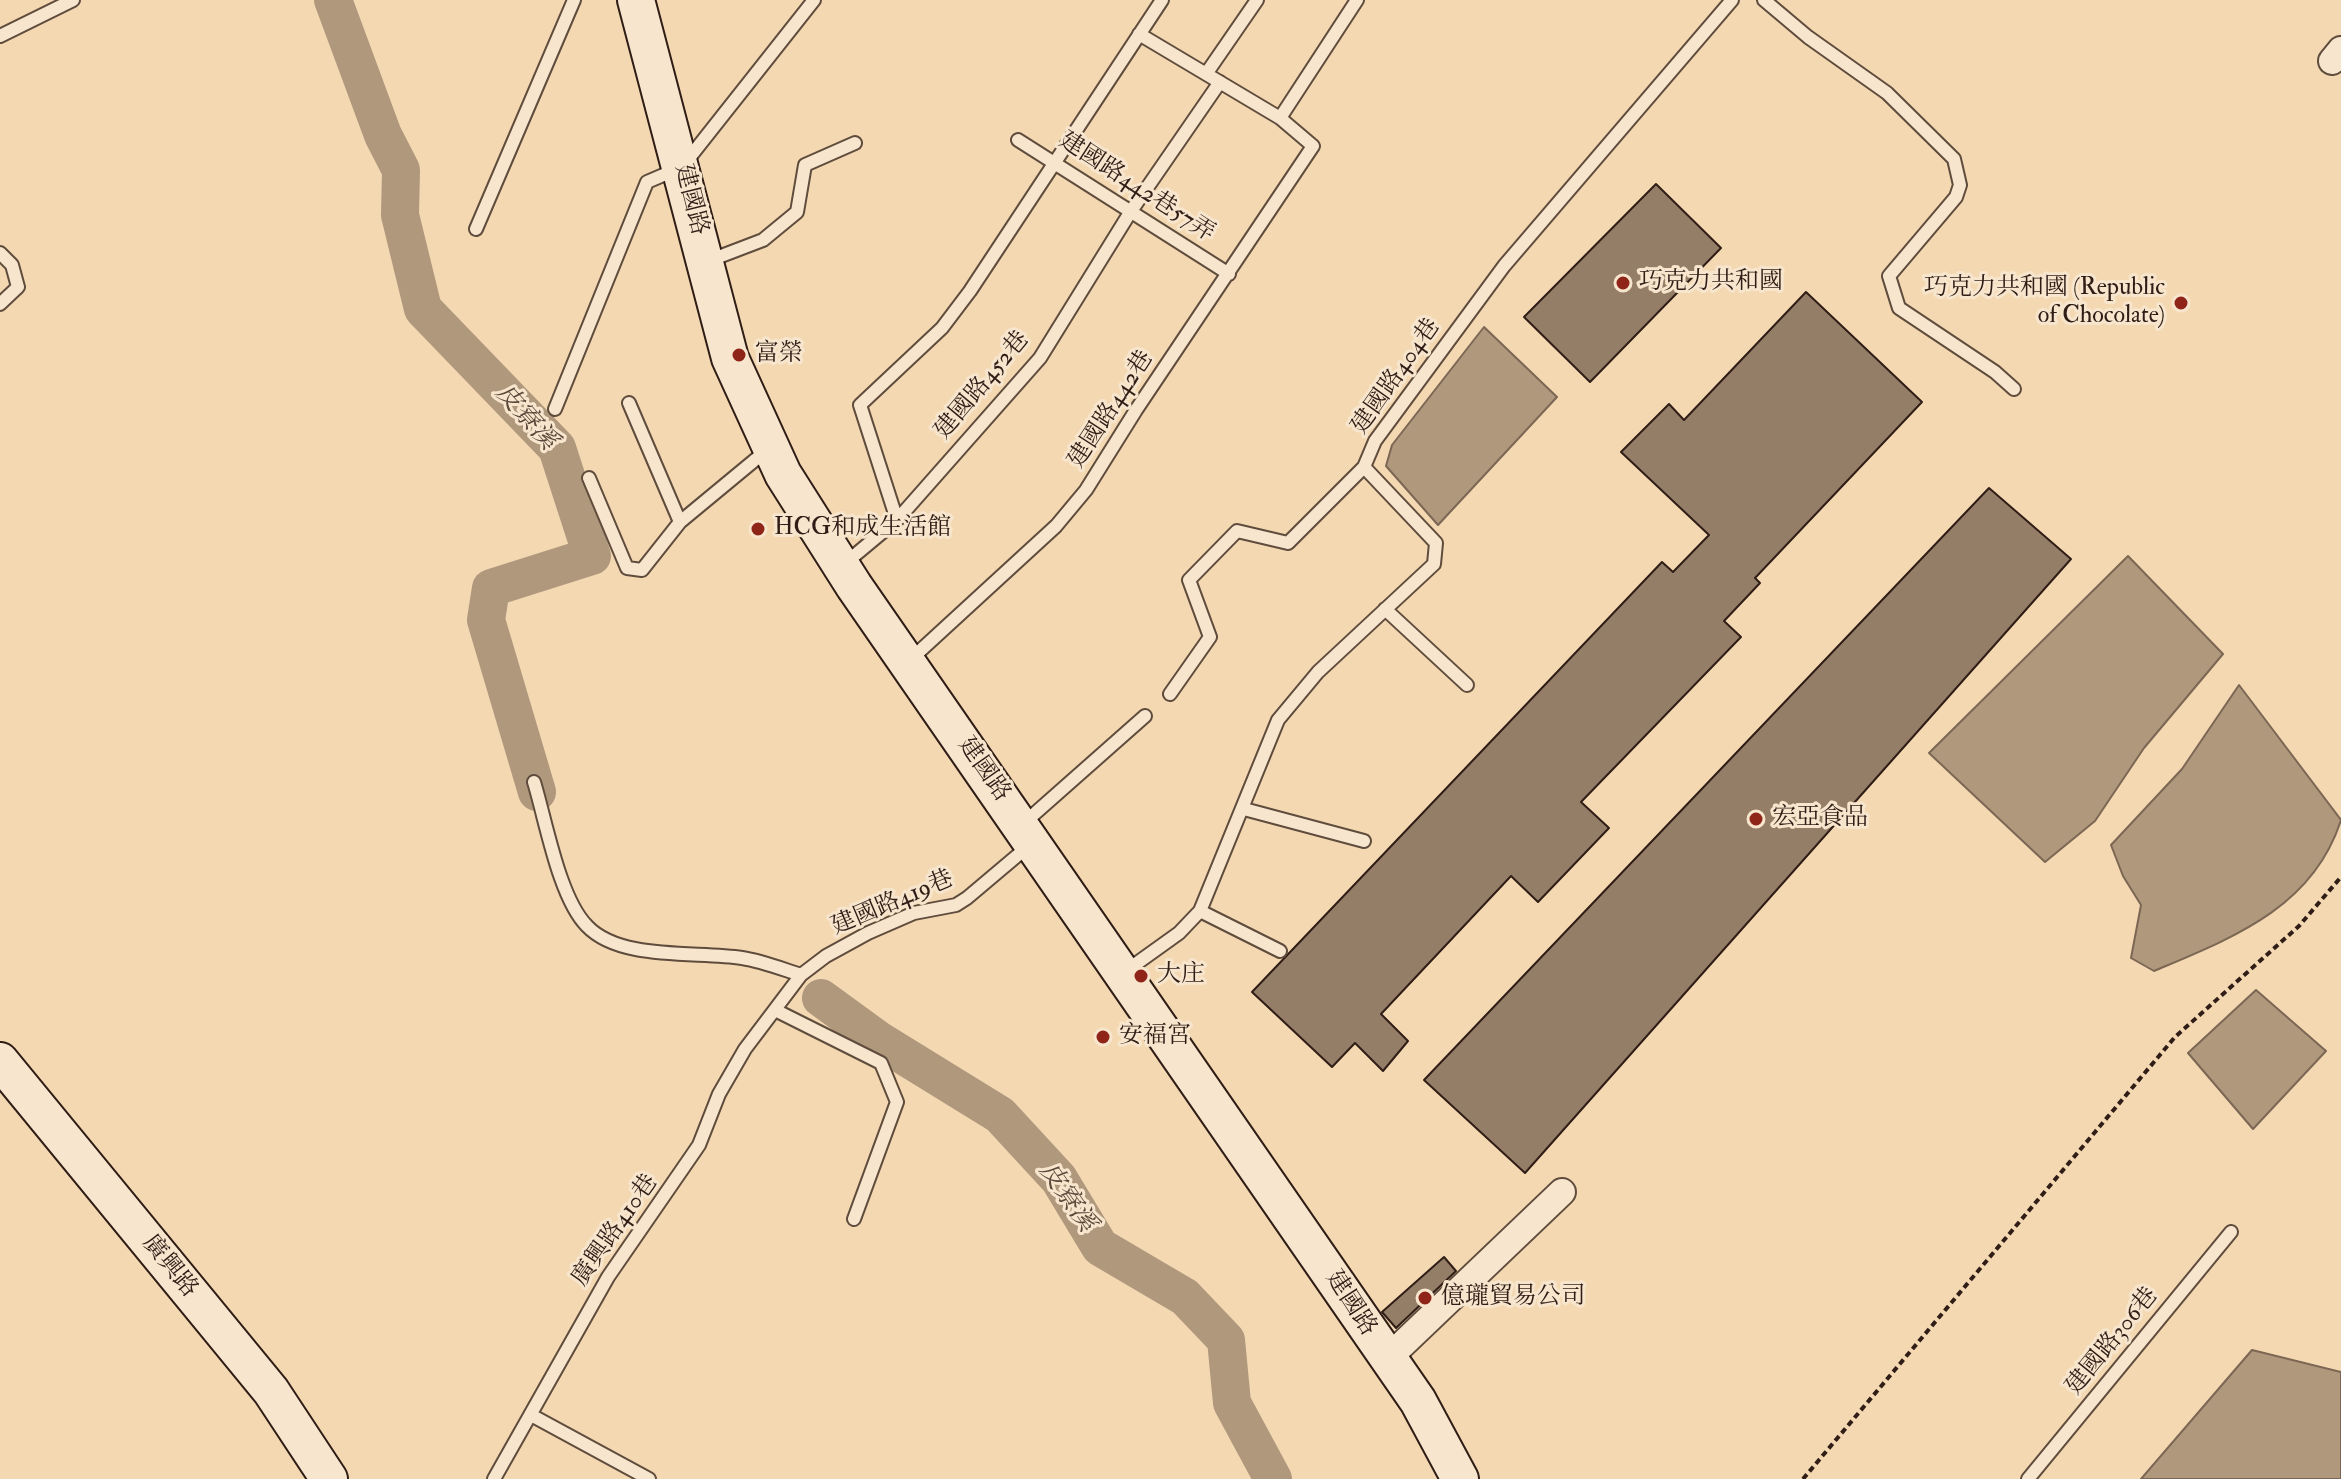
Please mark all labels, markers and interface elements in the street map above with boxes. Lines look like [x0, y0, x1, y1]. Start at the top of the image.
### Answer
street label: 建國路442巷57弄 [1053, 127, 1219, 249]
street label: 建國路 [667, 162, 713, 238]
place label: 巧克力共和國 [1639, 269, 1783, 297]
marker: 巧克力共和國 [1614, 274, 1632, 292]
place label: 巧克力共和國 (Republic of Chocolate) [1924, 275, 2165, 331]
marker: 巧克力共和國 (Republic of Chocolate) [2172, 294, 2190, 312]
street label: 建國路404巷 [1347, 314, 1447, 440]
street label: 建國路452巷 [930, 326, 1036, 446]
place label: 富榮 [755, 341, 803, 369]
marker: 富榮 [730, 346, 748, 364]
street label: 建國路442巷 [1063, 346, 1161, 474]
water label: 皮寮溪 [487, 379, 563, 457]
place label: HCG和成生活館 [774, 515, 951, 543]
marker: HCG和成生活館 [749, 520, 767, 538]
street label: 建國路 [951, 732, 1015, 808]
place label: 宏亞食品 [1772, 805, 1868, 833]
marker: 宏亞食品 [1747, 810, 1765, 828]
street label: 建國路419巷 [828, 865, 958, 943]
place label: 大庄 [1157, 962, 1205, 990]
marker: 大庄 [1132, 967, 1150, 985]
place label: 安福宮 [1119, 1023, 1191, 1051]
marker: 安福宮 [1094, 1028, 1112, 1046]
water label: 皮寮溪 [1031, 1157, 1101, 1239]
street label: 廣興路410巷 [567, 1170, 665, 1292]
street label: 廣興路 [135, 1230, 203, 1304]
street label: 建國路 [1318, 1266, 1382, 1342]
street label: 建國路306巷 [2061, 1283, 2165, 1401]
place label: 億瓏貿易公司 [1441, 1284, 1585, 1312]
marker: 億瓏貿易公司 [1416, 1289, 1434, 1307]

